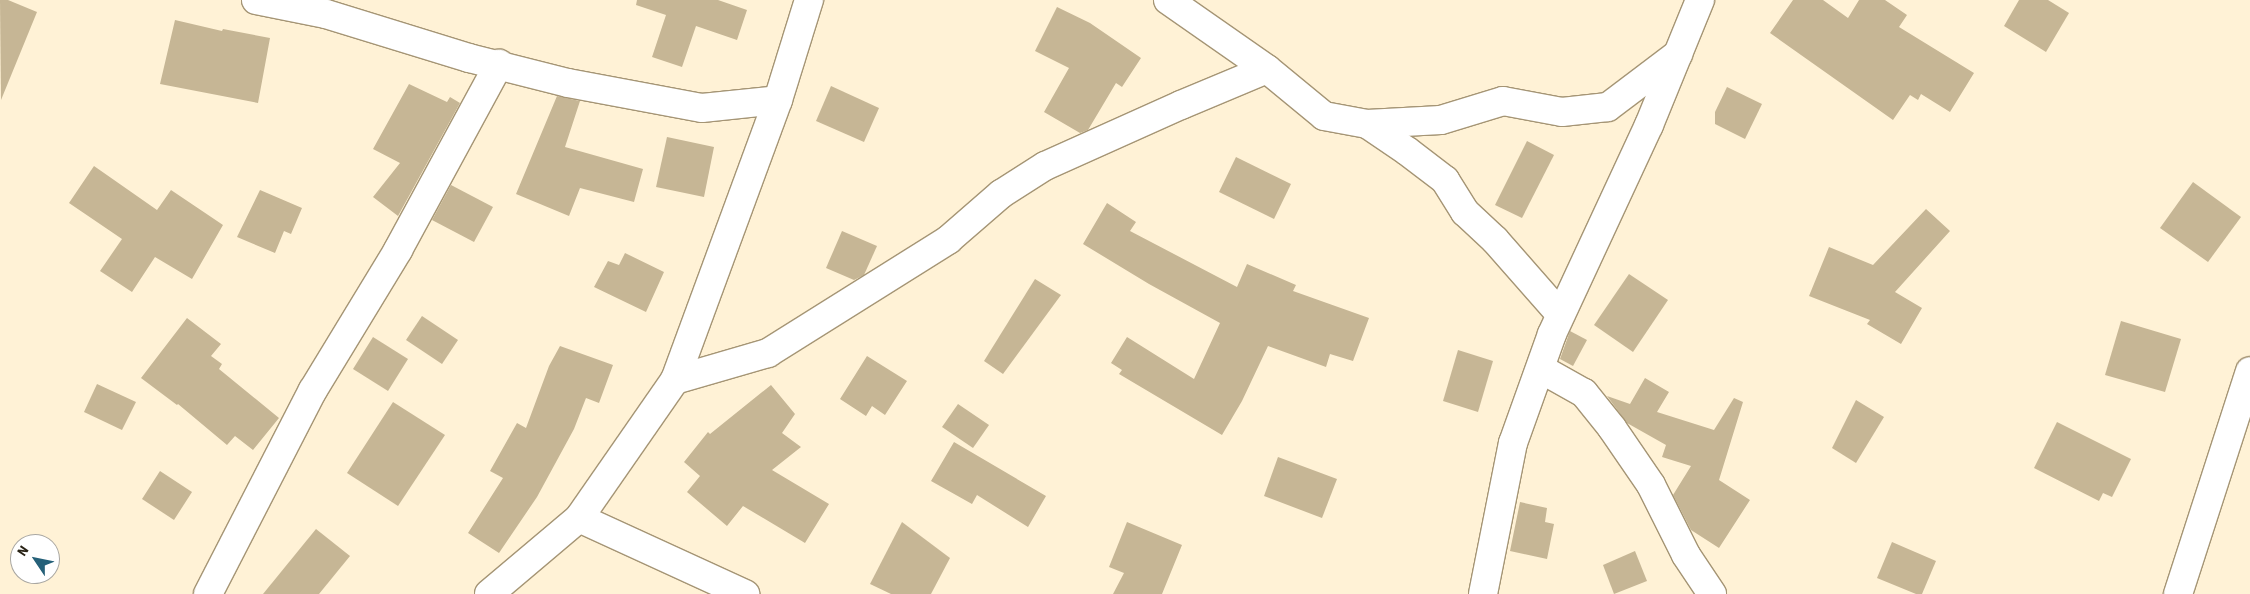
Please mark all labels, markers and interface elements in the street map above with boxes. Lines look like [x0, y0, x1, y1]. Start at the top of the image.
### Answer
north arrow [10, 534, 60, 584]
text: N [12, 542, 34, 561]

